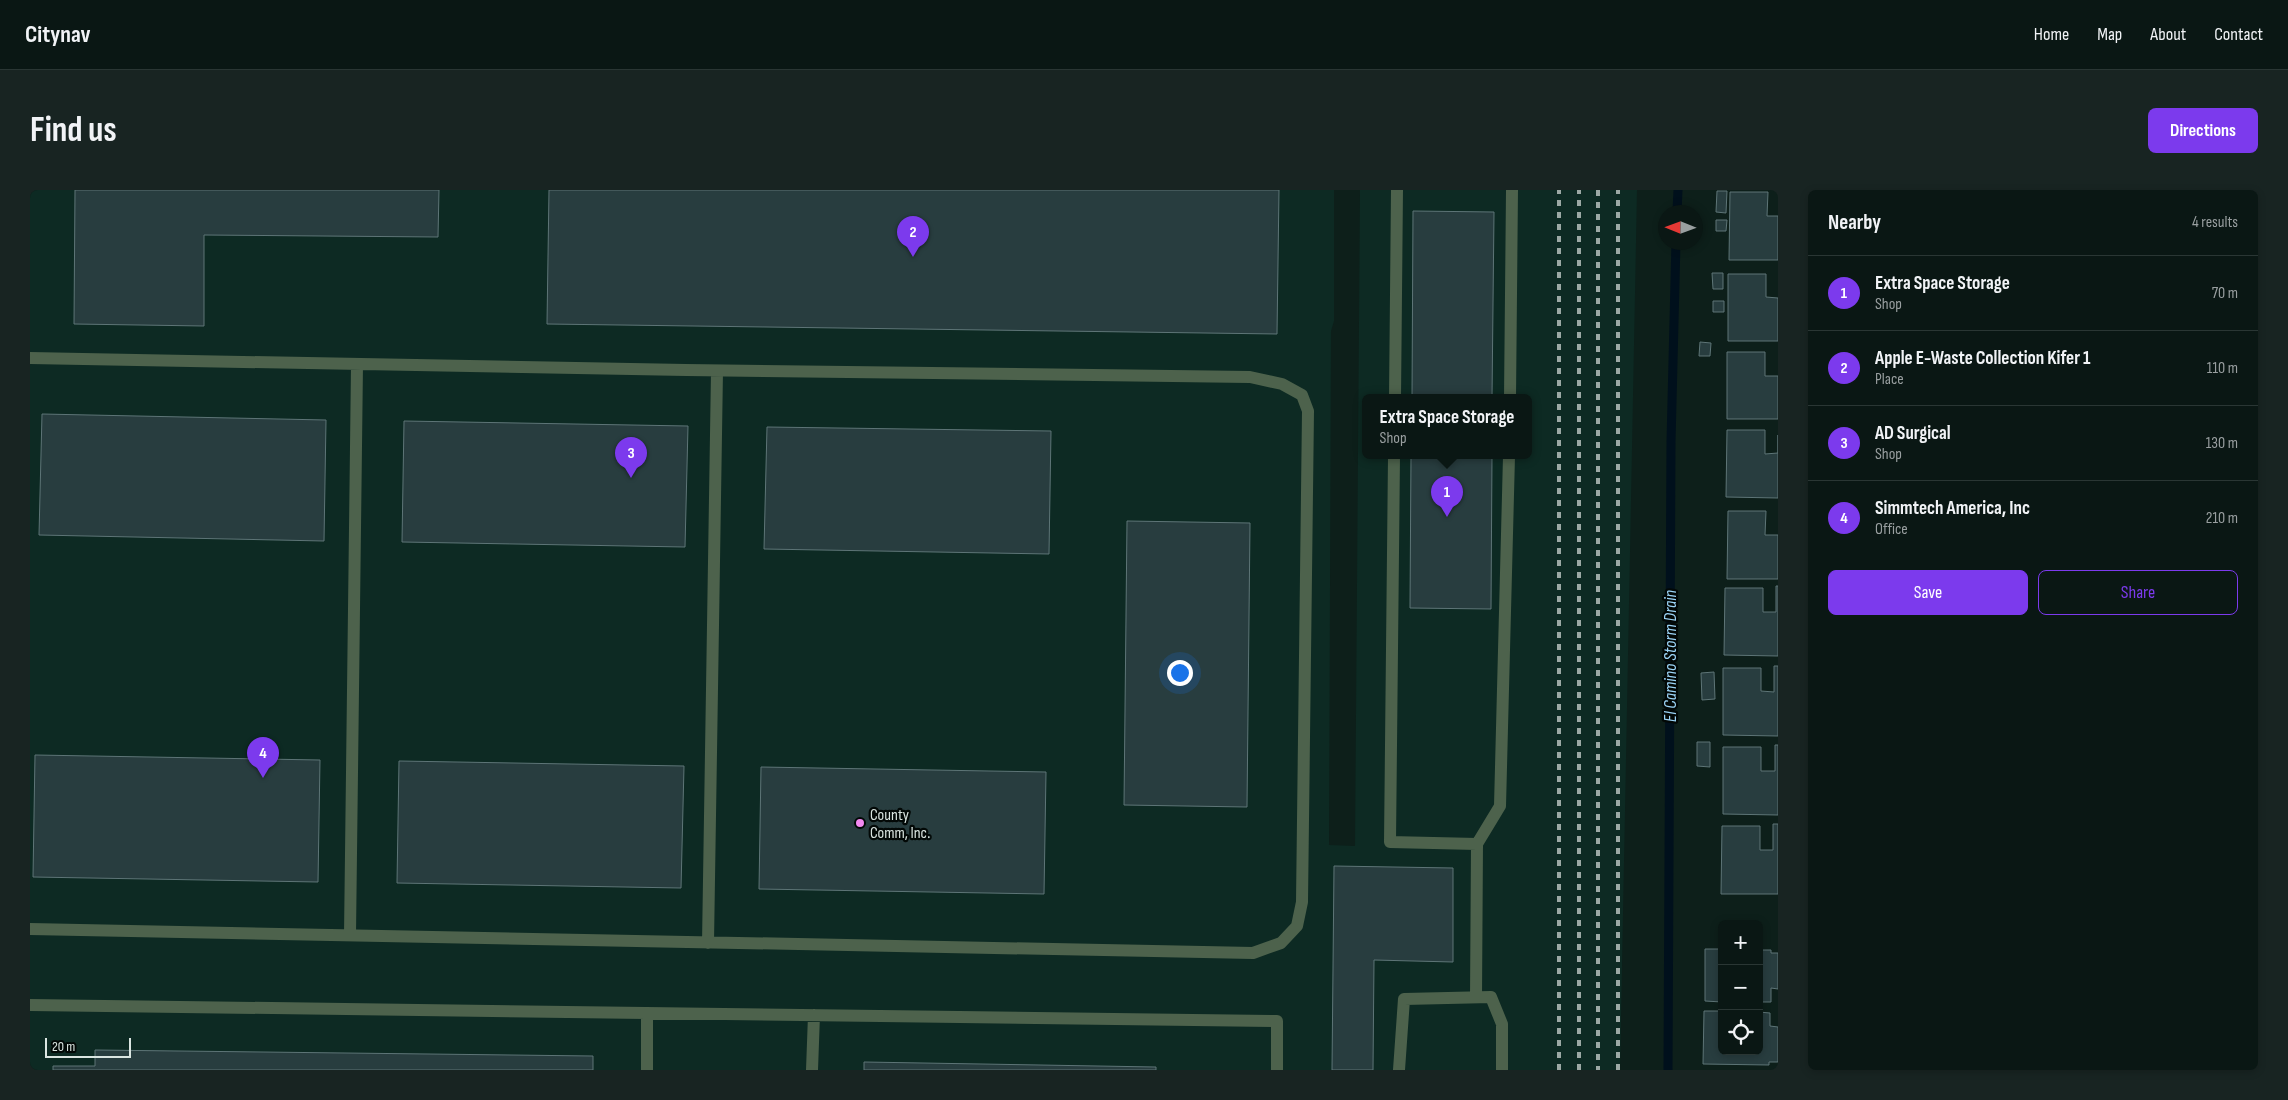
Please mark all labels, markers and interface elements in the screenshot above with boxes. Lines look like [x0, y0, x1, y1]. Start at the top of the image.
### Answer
text: Citynav [25, 20, 91, 49]
text: Home [2034, 24, 2069, 45]
text: Map [2097, 24, 2122, 45]
text: About [2150, 24, 2186, 45]
text: Contact [2214, 24, 2263, 45]
button: Directions [2148, 108, 2258, 153]
text: Find us [30, 109, 117, 152]
north arrow [1658, 205, 1703, 250]
text: Nearby [1828, 210, 1881, 235]
text: 4 results [2192, 213, 2238, 232]
pin: 2 [897, 216, 929, 257]
text: Extra Space Storage [1875, 272, 2010, 295]
text: 1 [1841, 284, 1847, 303]
text: 70 m [2212, 284, 2238, 303]
text: Shop [1875, 295, 1902, 314]
text: Apple E-Waste Collection Kifer 1 [1875, 347, 2090, 370]
text: 2 [1840, 359, 1848, 378]
text: 110 m [2207, 359, 2238, 378]
text: Place [1875, 370, 1904, 389]
popup [1362, 394, 1532, 459]
text: Extra Space Storage [1380, 406, 1514, 429]
text: AD Surgical [1875, 422, 1951, 445]
text: Shop [1380, 429, 1407, 448]
text: 3 [1840, 434, 1848, 453]
text: 130 m [2206, 434, 2238, 453]
pin: 3 [615, 437, 647, 478]
text: Shop [1875, 445, 1902, 464]
pin: 1 [1431, 476, 1463, 517]
text: Simmtech America, Inc [1875, 497, 2030, 520]
text: 4 [1840, 509, 1848, 528]
text: 210 m [2206, 509, 2238, 528]
text: Office [1875, 520, 1908, 539]
button: Save [1828, 570, 2028, 615]
button: Share [2038, 570, 2238, 615]
water label: El Camino Storm Drain [1660, 589, 1681, 722]
your location [1167, 660, 1193, 686]
pin: 4 [247, 737, 279, 778]
place label: County Comm, Inc. [870, 806, 930, 843]
marker: County Comm, Inc. [854, 817, 866, 829]
map controls [1718, 920, 1763, 1055]
button: + [1718, 920, 1763, 965]
button: − [1718, 965, 1763, 1010]
button: locate [1718, 1010, 1763, 1055]
scale bar [45, 1035, 131, 1058]
text: 20 m [52, 1038, 75, 1055]

